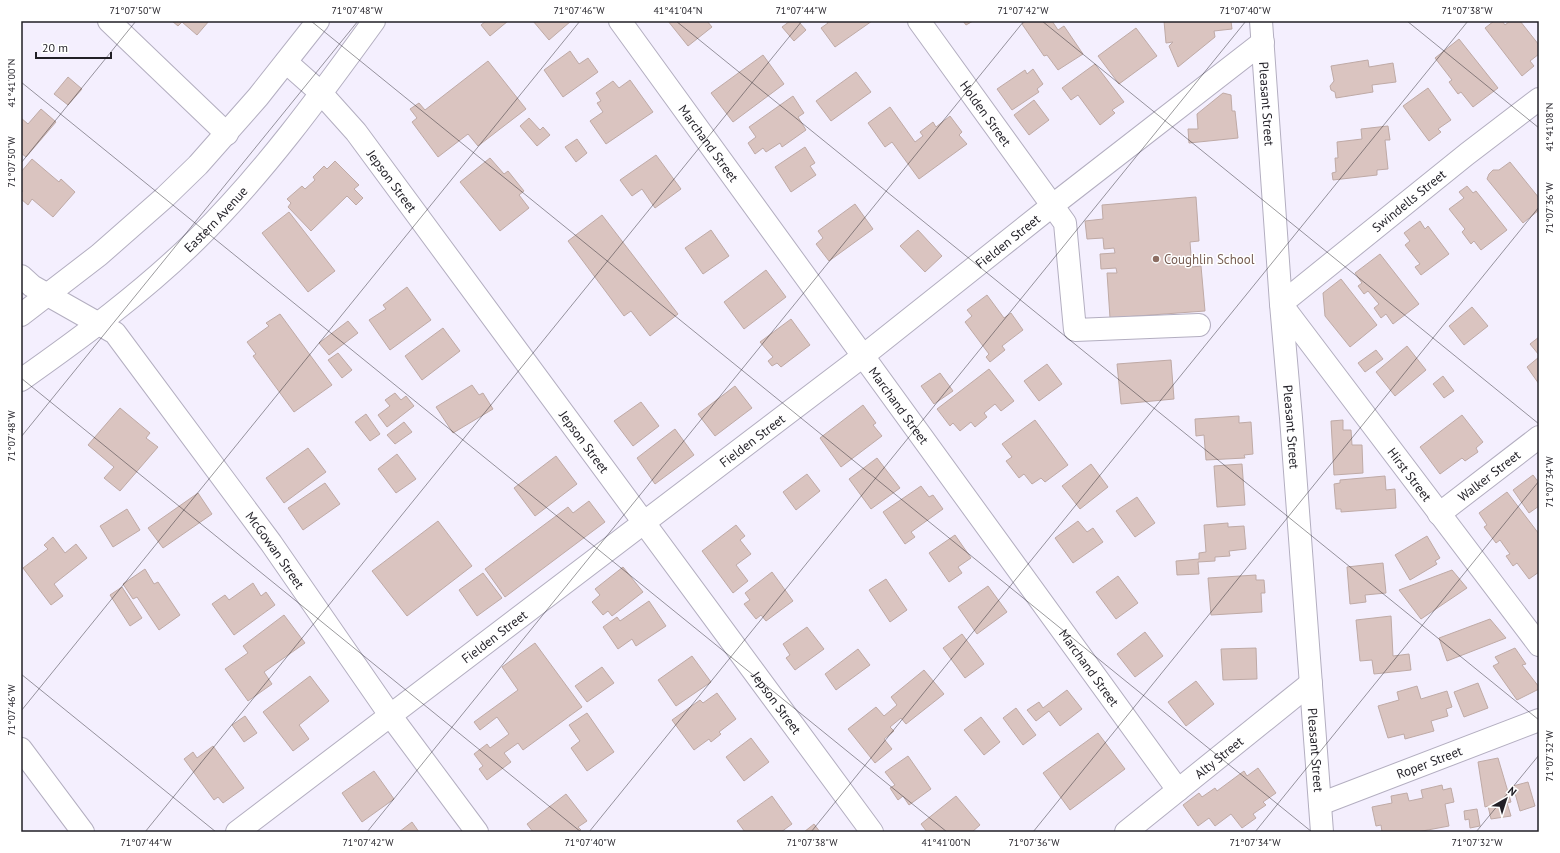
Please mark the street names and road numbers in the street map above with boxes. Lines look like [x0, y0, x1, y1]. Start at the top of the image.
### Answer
street label: Pleasant Street [1255, 61, 1278, 147]
street label: Holden Street [956, 77, 1016, 150]
street label: Marchand Street [675, 101, 743, 186]
street label: Jepson Street [363, 145, 421, 216]
street label: Swindells Street [1369, 166, 1450, 236]
street label: Eastern Avenue [180, 183, 251, 256]
street label: Fielden Street [972, 210, 1044, 272]
street label: Marchand Street [865, 363, 933, 448]
street label: Pleasant Street [1280, 384, 1303, 470]
street label: Jepson Street [555, 406, 613, 477]
street label: Fielden Street [716, 410, 789, 471]
street label: Hirst Street [1384, 444, 1436, 505]
street label: Walker Street [1454, 446, 1524, 505]
street label: McGowan Street [242, 508, 309, 592]
street label: Fielden Street [458, 606, 531, 667]
street label: Marchand Street [1056, 626, 1123, 710]
street label: Jepson Street [747, 667, 806, 738]
street label: Pleasant Street [1304, 707, 1328, 793]
street label: Alty Street [1191, 732, 1247, 782]
street label: Roper Street [1394, 742, 1465, 782]

